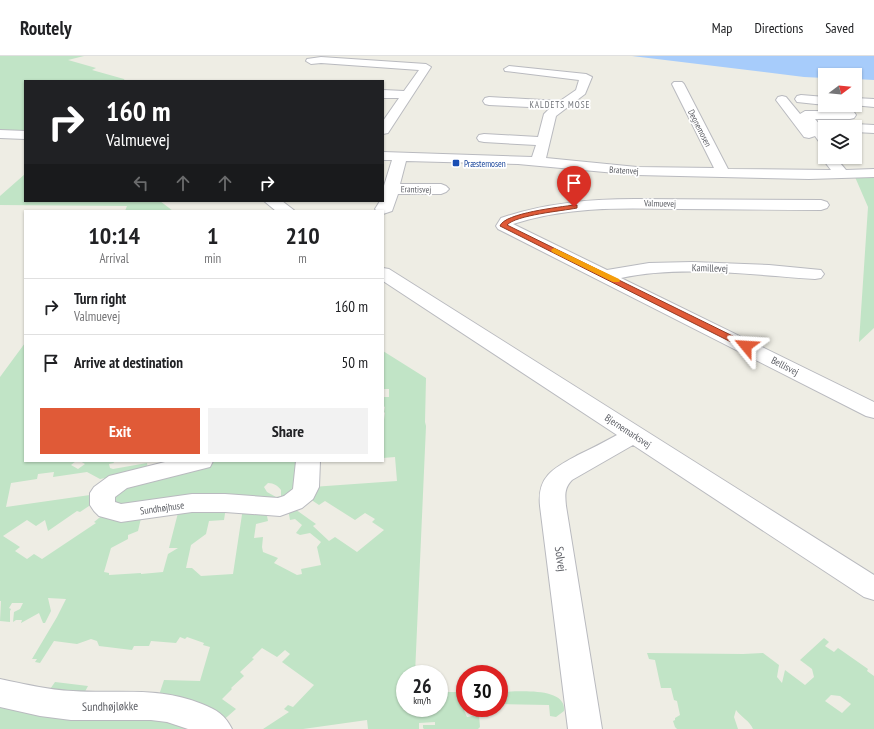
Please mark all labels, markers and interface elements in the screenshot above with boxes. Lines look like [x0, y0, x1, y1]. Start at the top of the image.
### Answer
text: Routely [20, 16, 72, 40]
text: Map [712, 19, 732, 37]
text: Directions [754, 19, 803, 37]
text: Saved [825, 19, 854, 37]
north arrow [818, 68, 862, 112]
map controls [818, 68, 862, 164]
text: 160 m [106, 92, 170, 129]
icon: right [40, 96, 92, 148]
district label: KALDETS MOSE [530, 99, 590, 110]
street label: Degnemosen [686, 108, 714, 149]
button: layers [818, 120, 862, 164]
text: Valmuevej [106, 128, 170, 151]
marker: Præstemosen [451, 158, 461, 168]
place label: Præstemosen [464, 158, 506, 169]
street label: Bratenvej [609, 164, 639, 177]
pin [557, 166, 591, 207]
icon: left [130, 172, 152, 194]
icon: ahead [172, 172, 194, 194]
icon: ahead [214, 172, 236, 194]
icon: right [256, 172, 278, 194]
icon: arrive [563, 172, 585, 194]
street label: Erantisvej [401, 183, 431, 196]
street label: Valmuevej [643, 197, 676, 210]
text: 10:14 [88, 220, 140, 251]
text: 1 [207, 220, 218, 251]
text: 210 [285, 220, 320, 251]
text: Arrival [99, 250, 129, 267]
text: min [204, 250, 221, 267]
text: m [298, 250, 307, 267]
street label: Kamillevej [692, 261, 728, 275]
text: Turn right [74, 289, 126, 308]
icon: right [40, 296, 62, 318]
text: 160 m [335, 297, 368, 316]
text: Valmuevej [74, 308, 120, 325]
position arrow [725, 325, 767, 367]
icon: arrive [40, 352, 62, 374]
text: Arrive at destination [74, 353, 183, 372]
text: 50 m [342, 353, 368, 372]
street label: Bellisvej [769, 354, 801, 378]
button: Exit [40, 408, 200, 454]
button: Share [208, 408, 368, 454]
street label: Bjernemarksvej [602, 411, 654, 451]
street label: Sundhøjhuse [139, 498, 185, 518]
street label: Solvej [552, 545, 570, 573]
speed limit sign: 30 [456, 665, 508, 717]
text: 26 [412, 673, 432, 699]
text: km/h [413, 694, 431, 707]
street label: Sundhøjløkke [82, 698, 138, 714]

